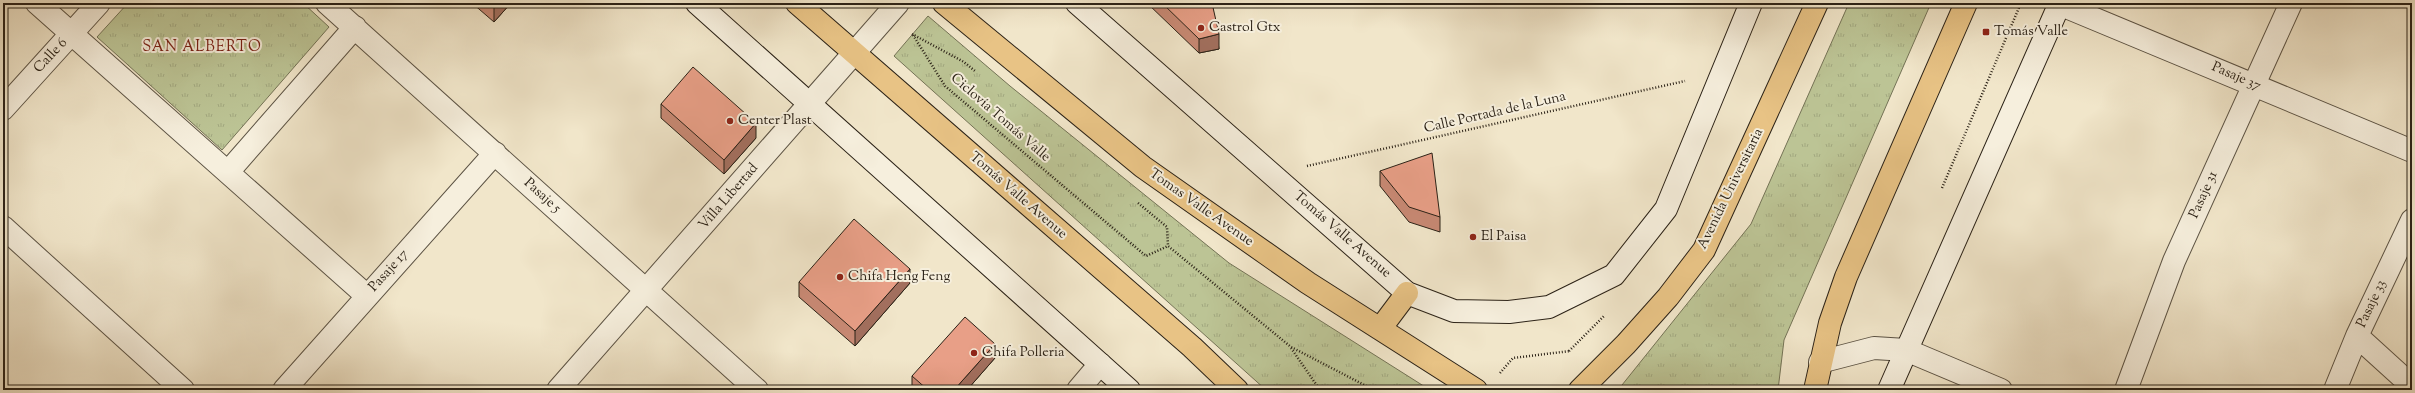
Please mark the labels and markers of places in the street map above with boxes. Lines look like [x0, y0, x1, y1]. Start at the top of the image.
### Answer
place label: Castrol Gtx [1209, 18, 1281, 38]
place label: Tomás Valle [1994, 22, 2068, 42]
marker: Castrol Gtx [1196, 23, 1206, 33]
marker: Tomás Valle [1981, 27, 1991, 37]
place label: Center Plast [738, 111, 812, 131]
marker: Center Plast [725, 116, 735, 126]
place label: El Paisa [1481, 227, 1527, 247]
marker: El Paisa [1468, 232, 1478, 242]
place label: Chifa Heng Feng [848, 267, 951, 287]
marker: Chifa Heng Feng [835, 272, 845, 282]
place label: Chifa Polleria [982, 343, 1065, 363]
marker: Chifa Polleria [969, 348, 979, 358]

